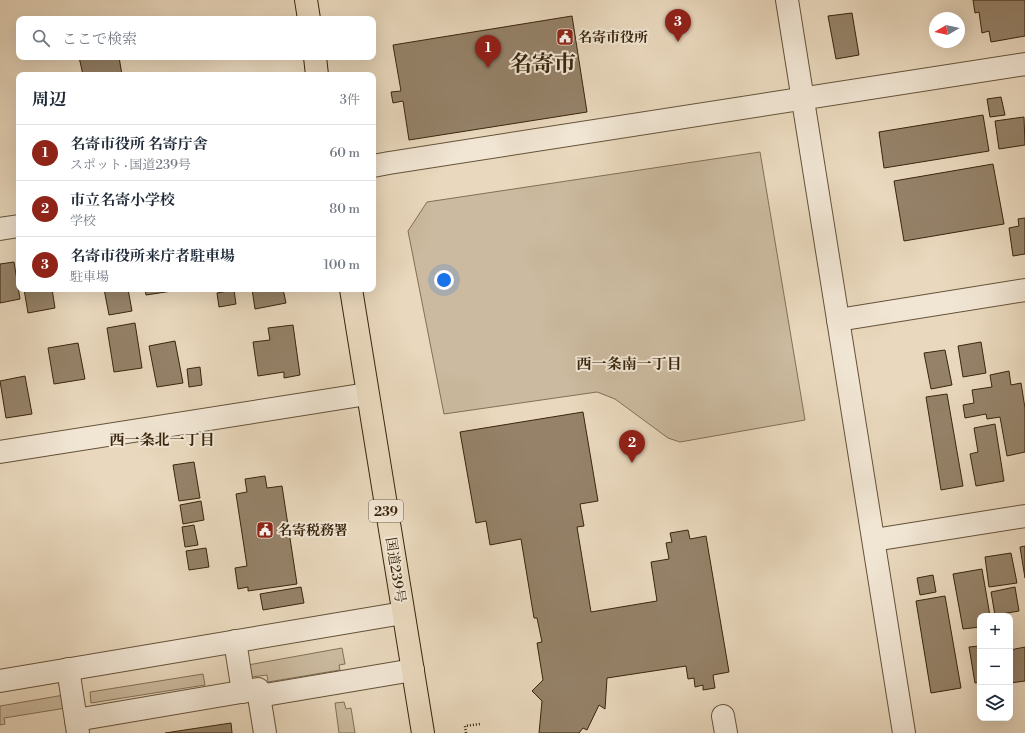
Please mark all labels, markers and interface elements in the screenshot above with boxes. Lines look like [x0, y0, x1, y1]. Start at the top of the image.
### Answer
pin: 3 [665, 9, 691, 42]
north arrow [929, 12, 965, 48]
search box [16, 16, 376, 60]
icon: search [30, 27, 52, 49]
public building icon: 名寄市役所 [555, 27, 575, 47]
place label: 名寄市役所 [578, 29, 648, 47]
text: ここで検索 [62, 30, 137, 49]
pin: 1 [475, 35, 501, 68]
district label: 名寄市 [510, 51, 576, 78]
text: 周辺 [32, 89, 66, 111]
text: 3件 [340, 92, 360, 108]
text: 名寄市役所 名寄庁舎 [70, 135, 207, 154]
text: 1 [42, 145, 48, 161]
text: 60 m [329, 145, 360, 161]
text: スポット · 国道239号 [70, 157, 191, 173]
text: 市立名寄小学校 [70, 191, 175, 210]
text: 2 [41, 201, 49, 217]
text: 80 m [329, 201, 360, 217]
text: 学校 [70, 213, 96, 229]
text: 名寄市役所来庁者駐車場 [70, 247, 235, 266]
text: 3 [41, 257, 49, 273]
text: 100 m [324, 257, 360, 273]
text: 駐車場 [70, 269, 109, 285]
your location [434, 270, 454, 290]
district label: 西一条南一丁目 [576, 355, 682, 374]
pin: 2 [619, 430, 645, 463]
district label: 西一条北一丁目 [109, 431, 215, 450]
road number: 239 [369, 500, 403, 522]
public building icon: 名寄税務署 [255, 520, 275, 540]
place label: 名寄税務署 [278, 522, 348, 540]
street label: 国道239号 [381, 536, 409, 604]
map controls [977, 613, 1013, 721]
button: + [977, 613, 1013, 649]
button: − [977, 649, 1013, 685]
button: layers [977, 685, 1013, 721]

